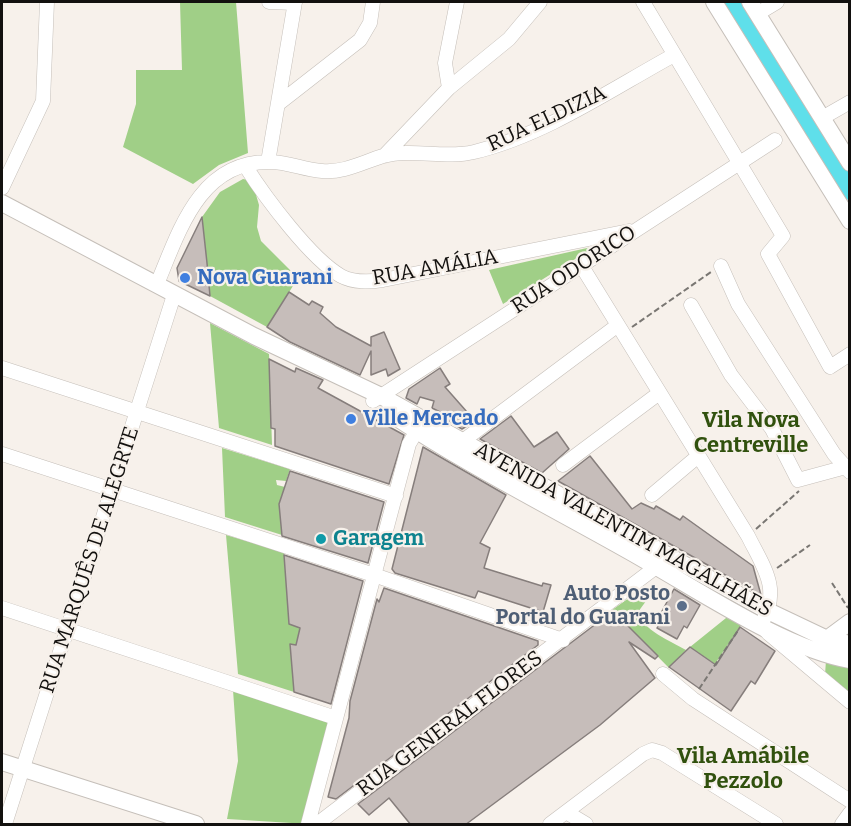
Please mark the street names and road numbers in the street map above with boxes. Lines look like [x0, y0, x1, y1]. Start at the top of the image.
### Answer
street label: RUA ELDIZIA [484, 80, 610, 158]
street label: RUA ODORICO [507, 220, 641, 320]
street label: RUA AMÁLIA [370, 245, 500, 291]
street label: RUA MARQUÊS DE ALEGRTE [35, 424, 145, 696]
street label: AVENIDA VALENTIM MAGALHÃES [469, 437, 777, 623]
street label: RUA GENERAL FLORES [352, 646, 548, 802]

